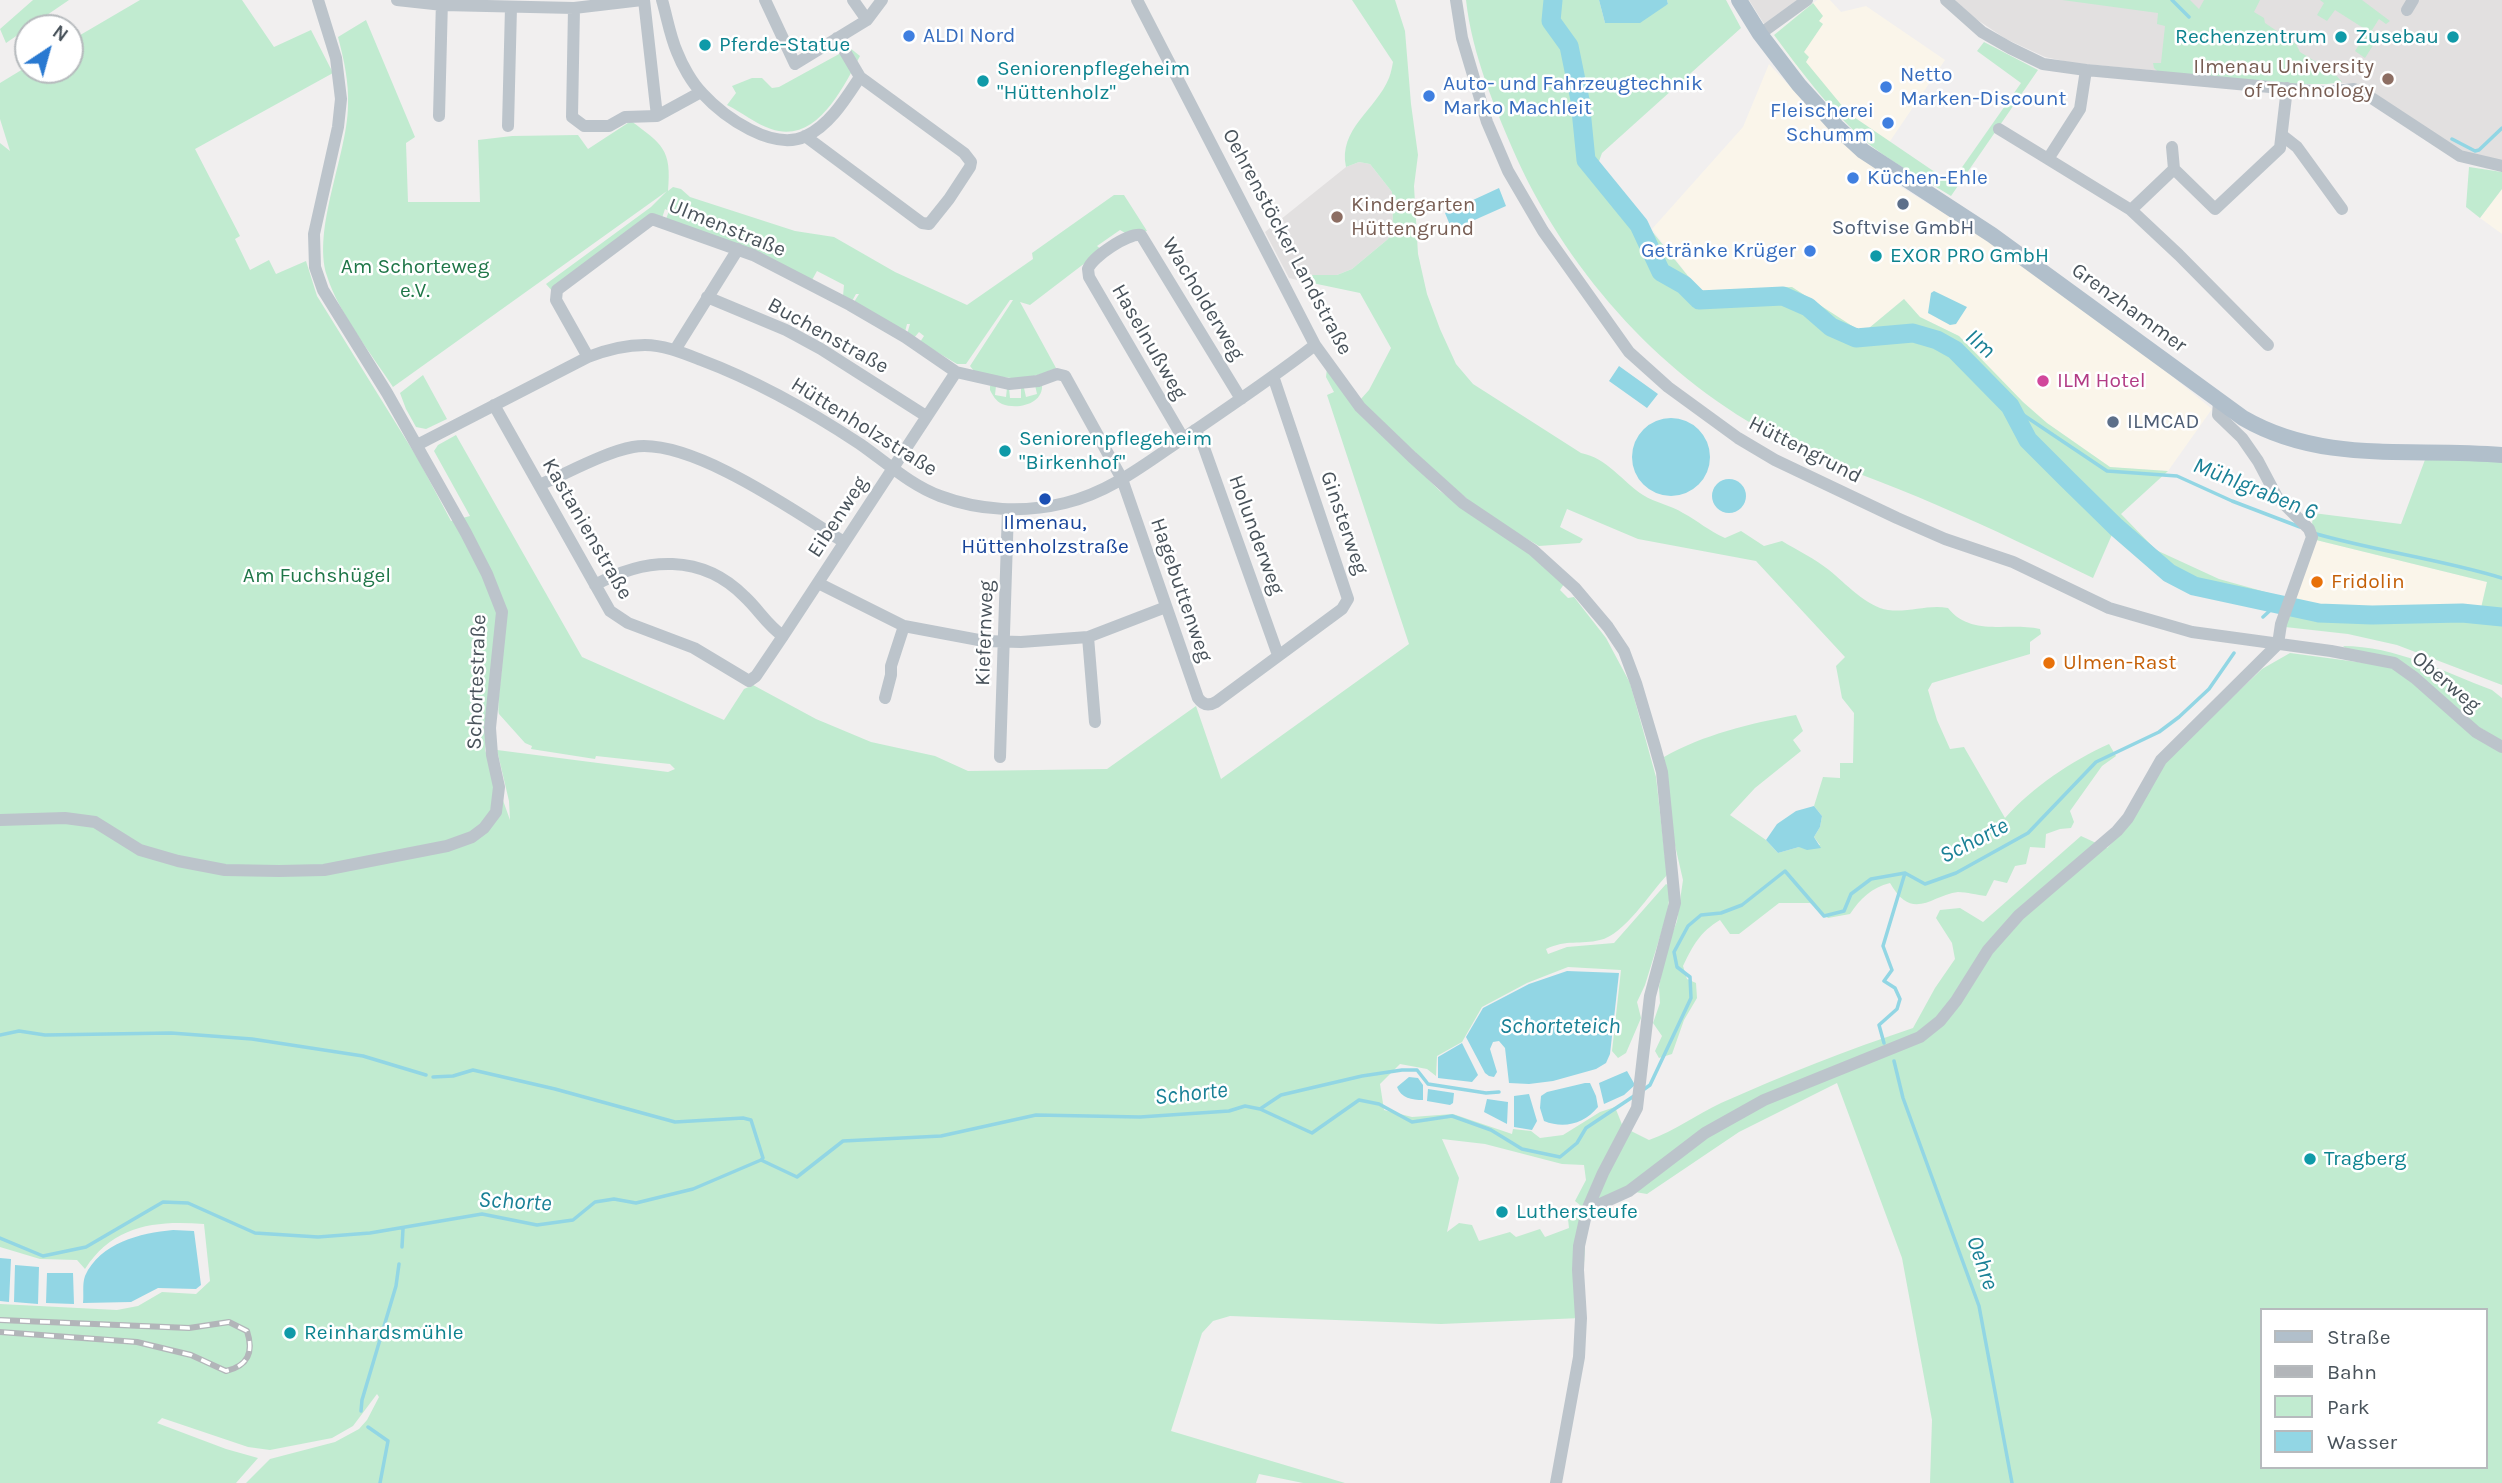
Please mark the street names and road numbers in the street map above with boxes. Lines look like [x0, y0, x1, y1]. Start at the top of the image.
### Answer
street label: Oehrenstöcker Landstraße [1217, 125, 1357, 359]
street label: Ulmenstraße [665, 193, 789, 263]
street label: Wacholderweg [1156, 233, 1250, 365]
street label: Grenzhammer [2066, 258, 2192, 358]
street label: Haselnußweg [1106, 280, 1192, 404]
street label: Buchenstraße [763, 292, 893, 380]
street label: Hüttenholzstraße [786, 372, 942, 482]
street label: Hüttengrund [1744, 411, 1866, 489]
street label: Kastanienstraße [536, 454, 638, 604]
street label: Ginsterweg [1315, 468, 1373, 578]
street label: Eibenweg [802, 472, 874, 562]
street label: Holunderweg [1223, 472, 1289, 598]
street label: Hagebuttenweg [1145, 515, 1217, 665]
street label: Kiefernweg [971, 580, 999, 686]
street label: Schortestraße [462, 614, 492, 750]
street label: Oberweg [2406, 646, 2486, 718]

